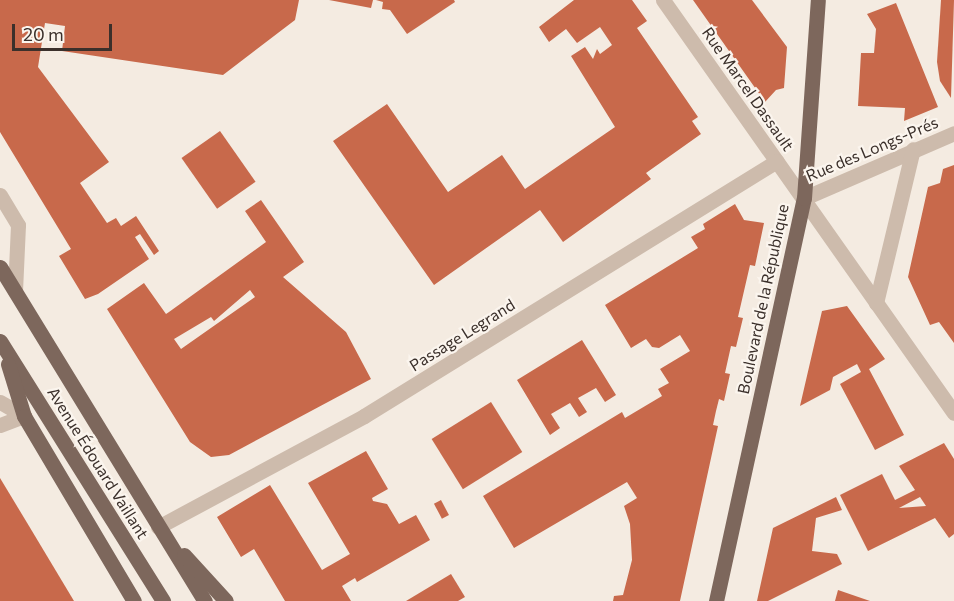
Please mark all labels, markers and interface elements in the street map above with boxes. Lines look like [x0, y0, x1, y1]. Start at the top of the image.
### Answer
scale bar [15, 12, 116, 50]
text: 20 m [23, 23, 64, 45]
street label: Rue Marcel Dassault [698, 23, 798, 155]
street label: Rue des Longs-Prés [803, 113, 941, 185]
street label: Boulevard de la République [733, 202, 793, 396]
street label: Passage Legrand [406, 295, 518, 375]
street label: Avenue Édouard Vaillant [43, 384, 153, 542]

